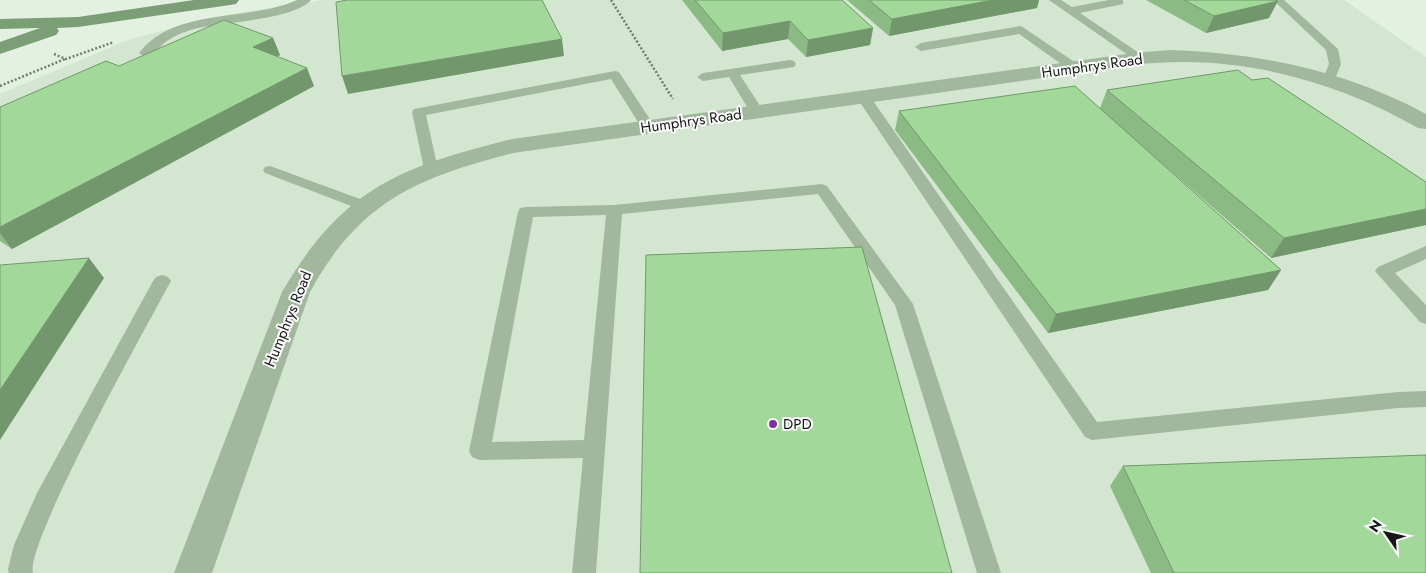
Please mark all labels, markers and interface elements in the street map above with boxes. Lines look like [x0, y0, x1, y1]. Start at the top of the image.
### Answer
street label: Humphrys Road [1040, 48, 1144, 84]
street label: Humphrys Road [639, 103, 743, 139]
street label: Humphrys Road [259, 268, 317, 370]
place label: DPD [783, 413, 812, 435]
marker: DPD [767, 418, 779, 430]
north arrow [1361, 508, 1411, 558]
text: N [1364, 516, 1387, 536]

